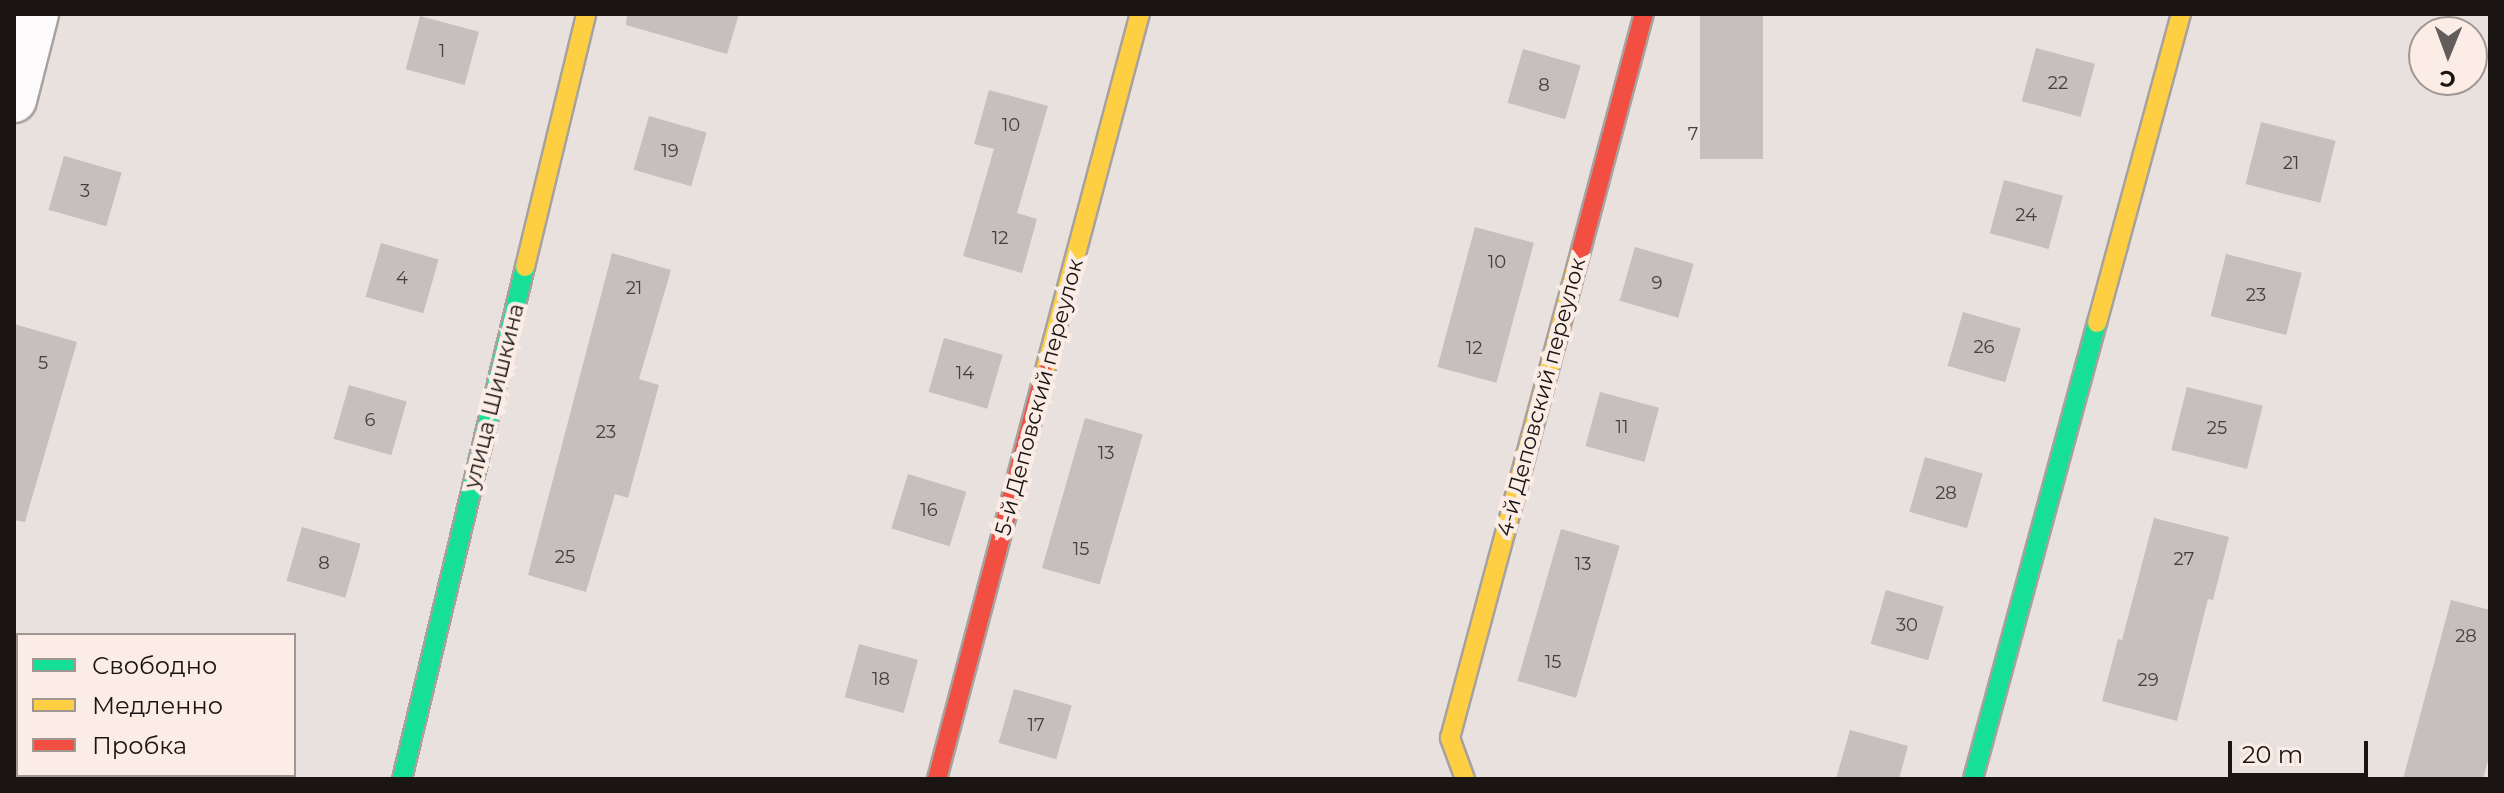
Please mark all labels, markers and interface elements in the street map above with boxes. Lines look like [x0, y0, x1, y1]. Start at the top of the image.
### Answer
north arrow [2408, 16, 2488, 96]
house number: 1 [439, 40, 445, 62]
text: С [2439, 65, 2456, 92]
house number: 22 [2048, 72, 2068, 94]
house number: 8 [1538, 74, 1550, 96]
house number: 10 [1002, 114, 1020, 136]
house number: 7 [1688, 123, 1698, 145]
house number: 19 [661, 140, 679, 162]
house number: 21 [2283, 152, 2299, 174]
house number: 3 [80, 180, 90, 202]
house number: 24 [2015, 204, 2037, 226]
house number: 12 [992, 227, 1008, 249]
house number: 10 [1488, 251, 1506, 273]
street label: 4-й Деповский переулок [1491, 255, 1591, 539]
street label: 5-й Деповский переулок [989, 256, 1089, 538]
house number: 4 [396, 267, 408, 289]
house number: 9 [1652, 272, 1662, 294]
house number: 21 [626, 277, 642, 299]
house number: 23 [2246, 284, 2266, 306]
street label: улица Шишкина [458, 301, 530, 491]
house number: 26 [1973, 336, 1995, 358]
house number: 12 [1466, 337, 1482, 359]
house number: 5 [38, 352, 48, 374]
house number: 14 [956, 362, 974, 384]
house number: 6 [365, 409, 375, 431]
house number: 11 [1616, 416, 1628, 438]
house number: 25 [2207, 417, 2227, 439]
house number: 23 [596, 421, 616, 443]
house number: 13 [1098, 442, 1114, 464]
house number: 28 [1935, 482, 1957, 504]
house number: 16 [920, 499, 938, 521]
house number: 15 [1073, 538, 1089, 560]
house number: 25 [555, 546, 575, 568]
house number: 27 [2174, 548, 2194, 570]
house number: 8 [318, 552, 330, 574]
house number: 13 [1575, 553, 1591, 575]
house number: 30 [1896, 614, 1918, 636]
house number: 28 [2455, 625, 2477, 647]
legend [16, 633, 296, 777]
text: Свободно [92, 651, 217, 680]
house number: 15 [1545, 651, 1561, 673]
house number: 18 [872, 668, 890, 690]
house number: 29 [2137, 669, 2159, 691]
text: Медленно [92, 691, 223, 720]
house number: 17 [1027, 714, 1045, 736]
scale bar [2232, 725, 2372, 775]
text: Пробка [92, 731, 187, 760]
text: 20 m [2242, 740, 2303, 769]

